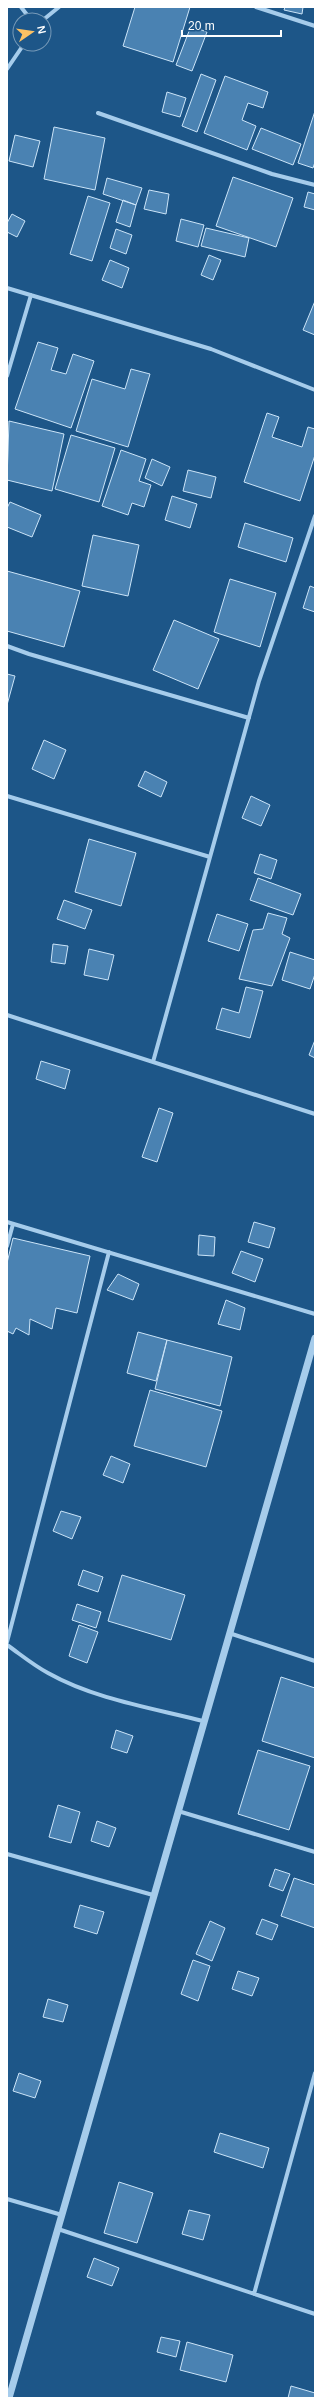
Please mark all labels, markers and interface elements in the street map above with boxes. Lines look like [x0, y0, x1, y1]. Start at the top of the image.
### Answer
north arrow [12, 12, 52, 52]
scale bar [182, 12, 281, 38]
text: 20 m [188, 19, 215, 33]
text: N [35, 25, 48, 35]

